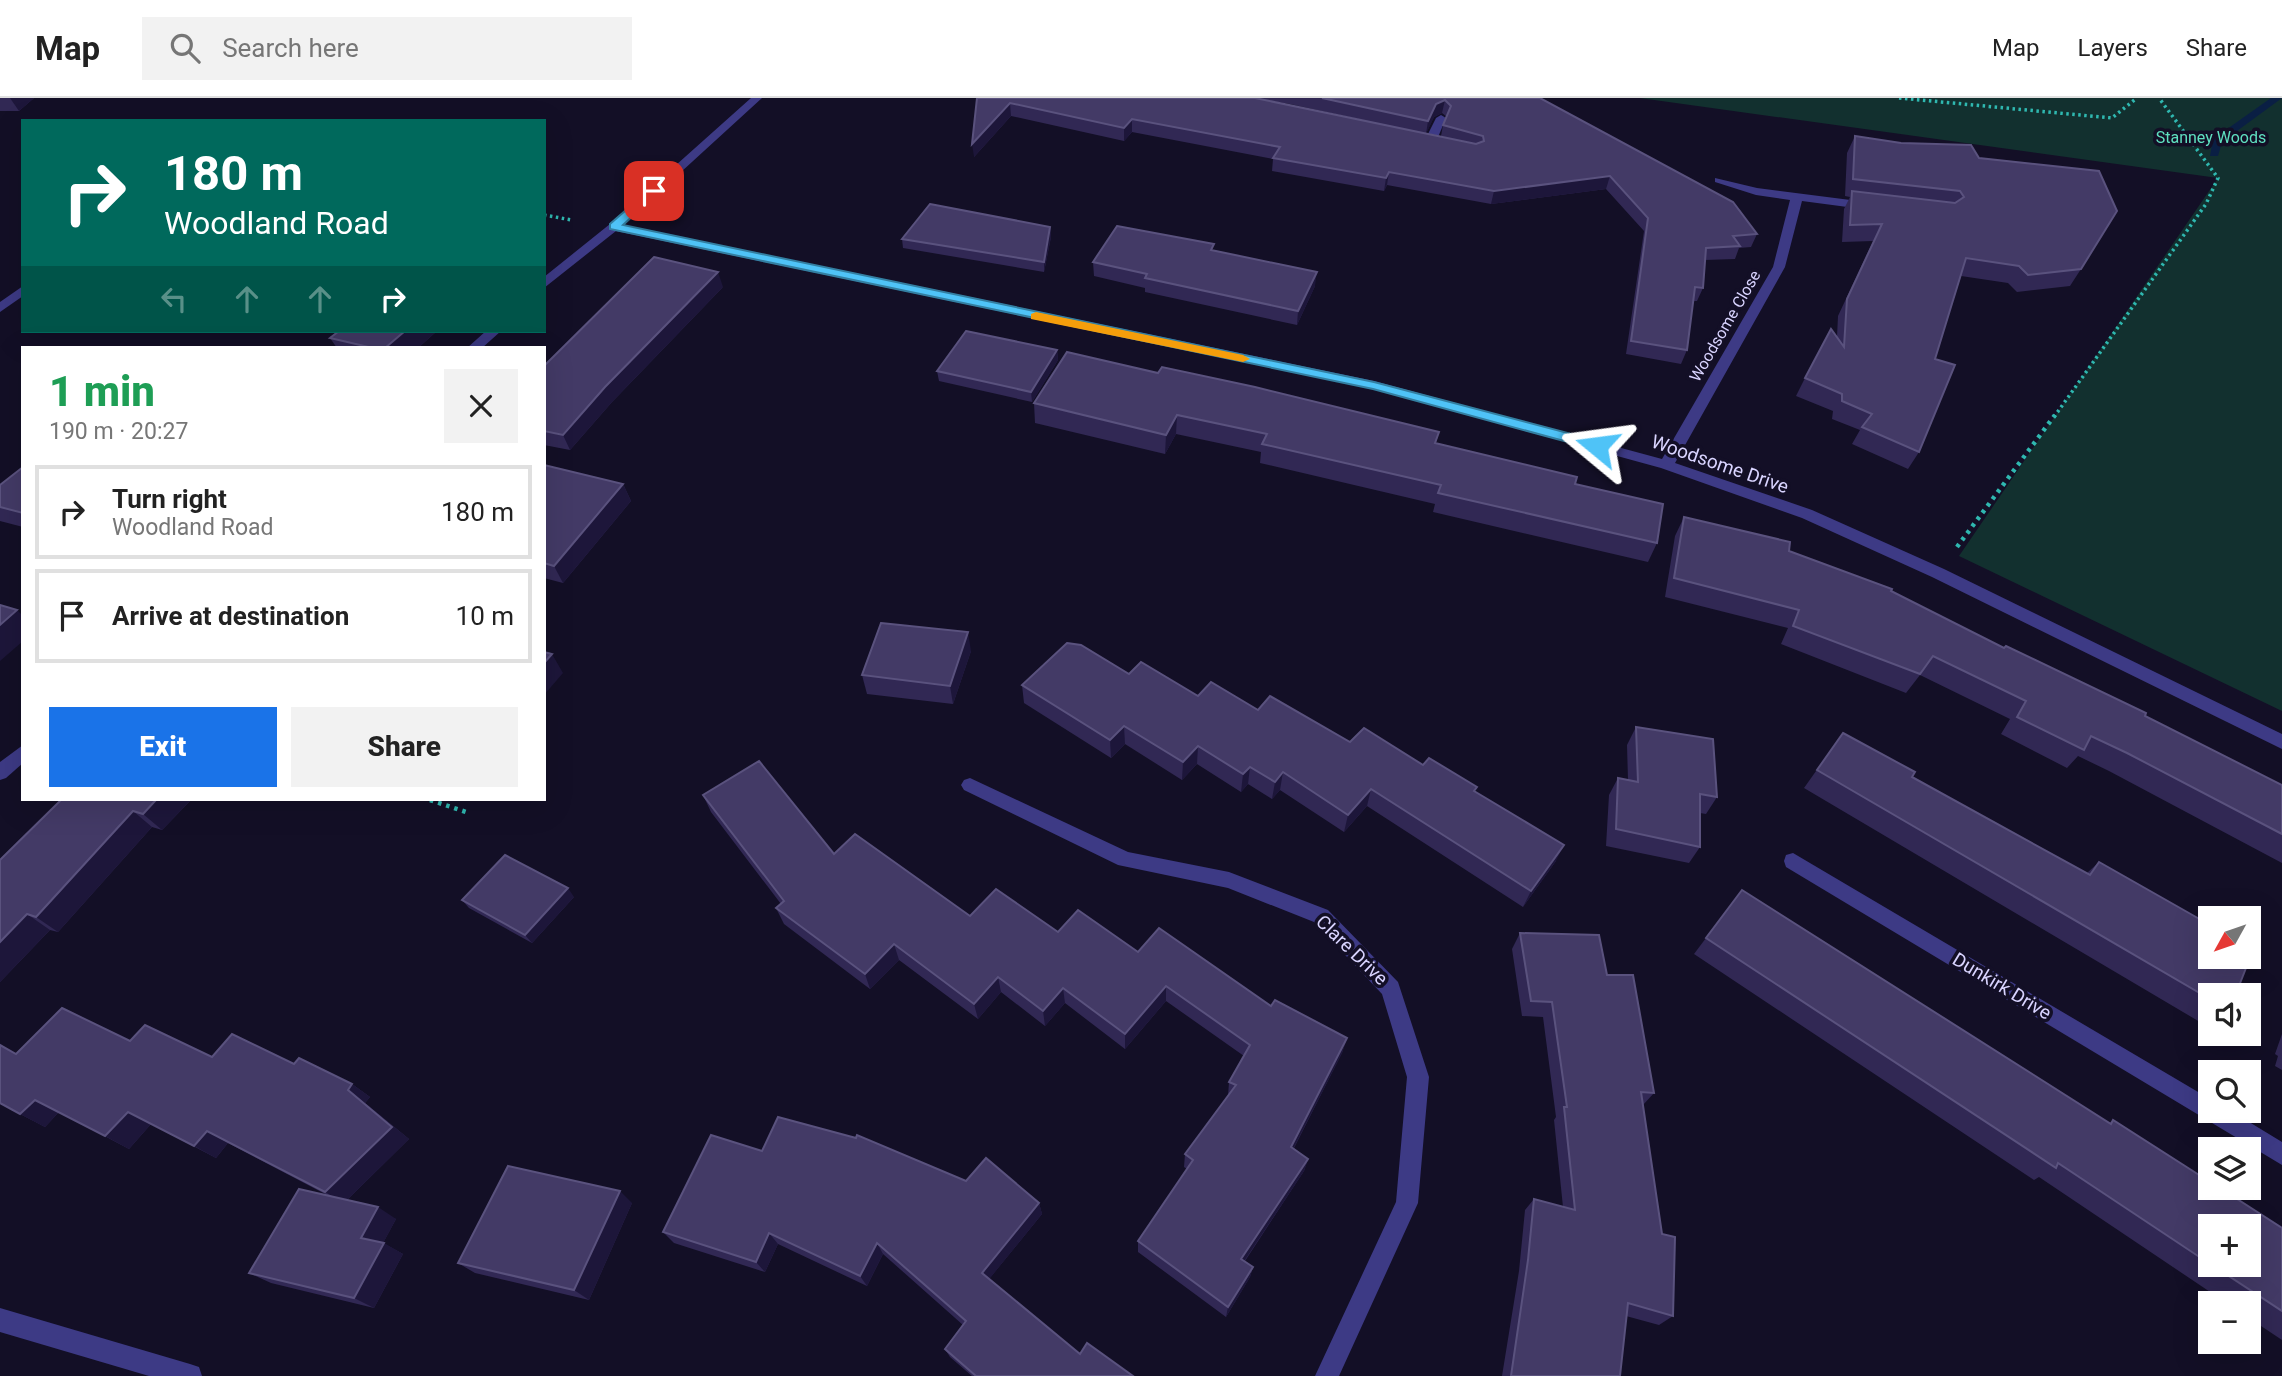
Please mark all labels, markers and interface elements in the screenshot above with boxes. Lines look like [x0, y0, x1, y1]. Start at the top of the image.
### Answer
search box [142, 17, 632, 80]
text: Map [35, 29, 100, 68]
icon: search [166, 29, 204, 67]
text: Search here [222, 33, 359, 63]
text: Map [1992, 34, 2040, 62]
text: Layers [2078, 34, 2148, 62]
text: Share [2186, 34, 2247, 62]
park label: Stanney Woods [2156, 128, 2266, 147]
text: 180 m [164, 145, 303, 202]
icon: right [49, 147, 140, 238]
pin [624, 161, 684, 221]
icon: arrive [635, 172, 673, 210]
text: Woodland Road [164, 204, 389, 242]
street label: Woodsome Close [1685, 267, 1765, 385]
icon: left [155, 280, 193, 318]
icon: ahead [228, 280, 266, 318]
icon: ahead [301, 280, 339, 318]
icon: right [374, 280, 412, 318]
text: 1 min [49, 367, 155, 416]
button: close [444, 369, 518, 443]
position arrow [1560, 409, 1634, 483]
text: 190 m · 20:27 [49, 418, 188, 445]
street label: Woodsome Drive [1648, 430, 1792, 498]
text: Turn right [112, 484, 227, 514]
icon: right [53, 493, 91, 531]
text: 180 m [441, 497, 514, 527]
text: Woodland Road [112, 514, 274, 541]
icon: arrive [53, 597, 91, 635]
text: Arrive at destination [112, 601, 349, 631]
text: 10 m [456, 601, 514, 631]
button: Exit [49, 707, 277, 787]
button: Share [291, 707, 518, 787]
north arrow [2198, 906, 2261, 970]
map controls [2198, 906, 2261, 1354]
street label: Clare Drive [1311, 910, 1393, 990]
street label: Dunkirk Drive [1948, 948, 2056, 1024]
button: sound [2198, 983, 2261, 1046]
button: search [2198, 1060, 2261, 1123]
button: layers [2198, 1137, 2261, 1200]
button: + [2198, 1214, 2261, 1277]
button: − [2198, 1291, 2261, 1354]

